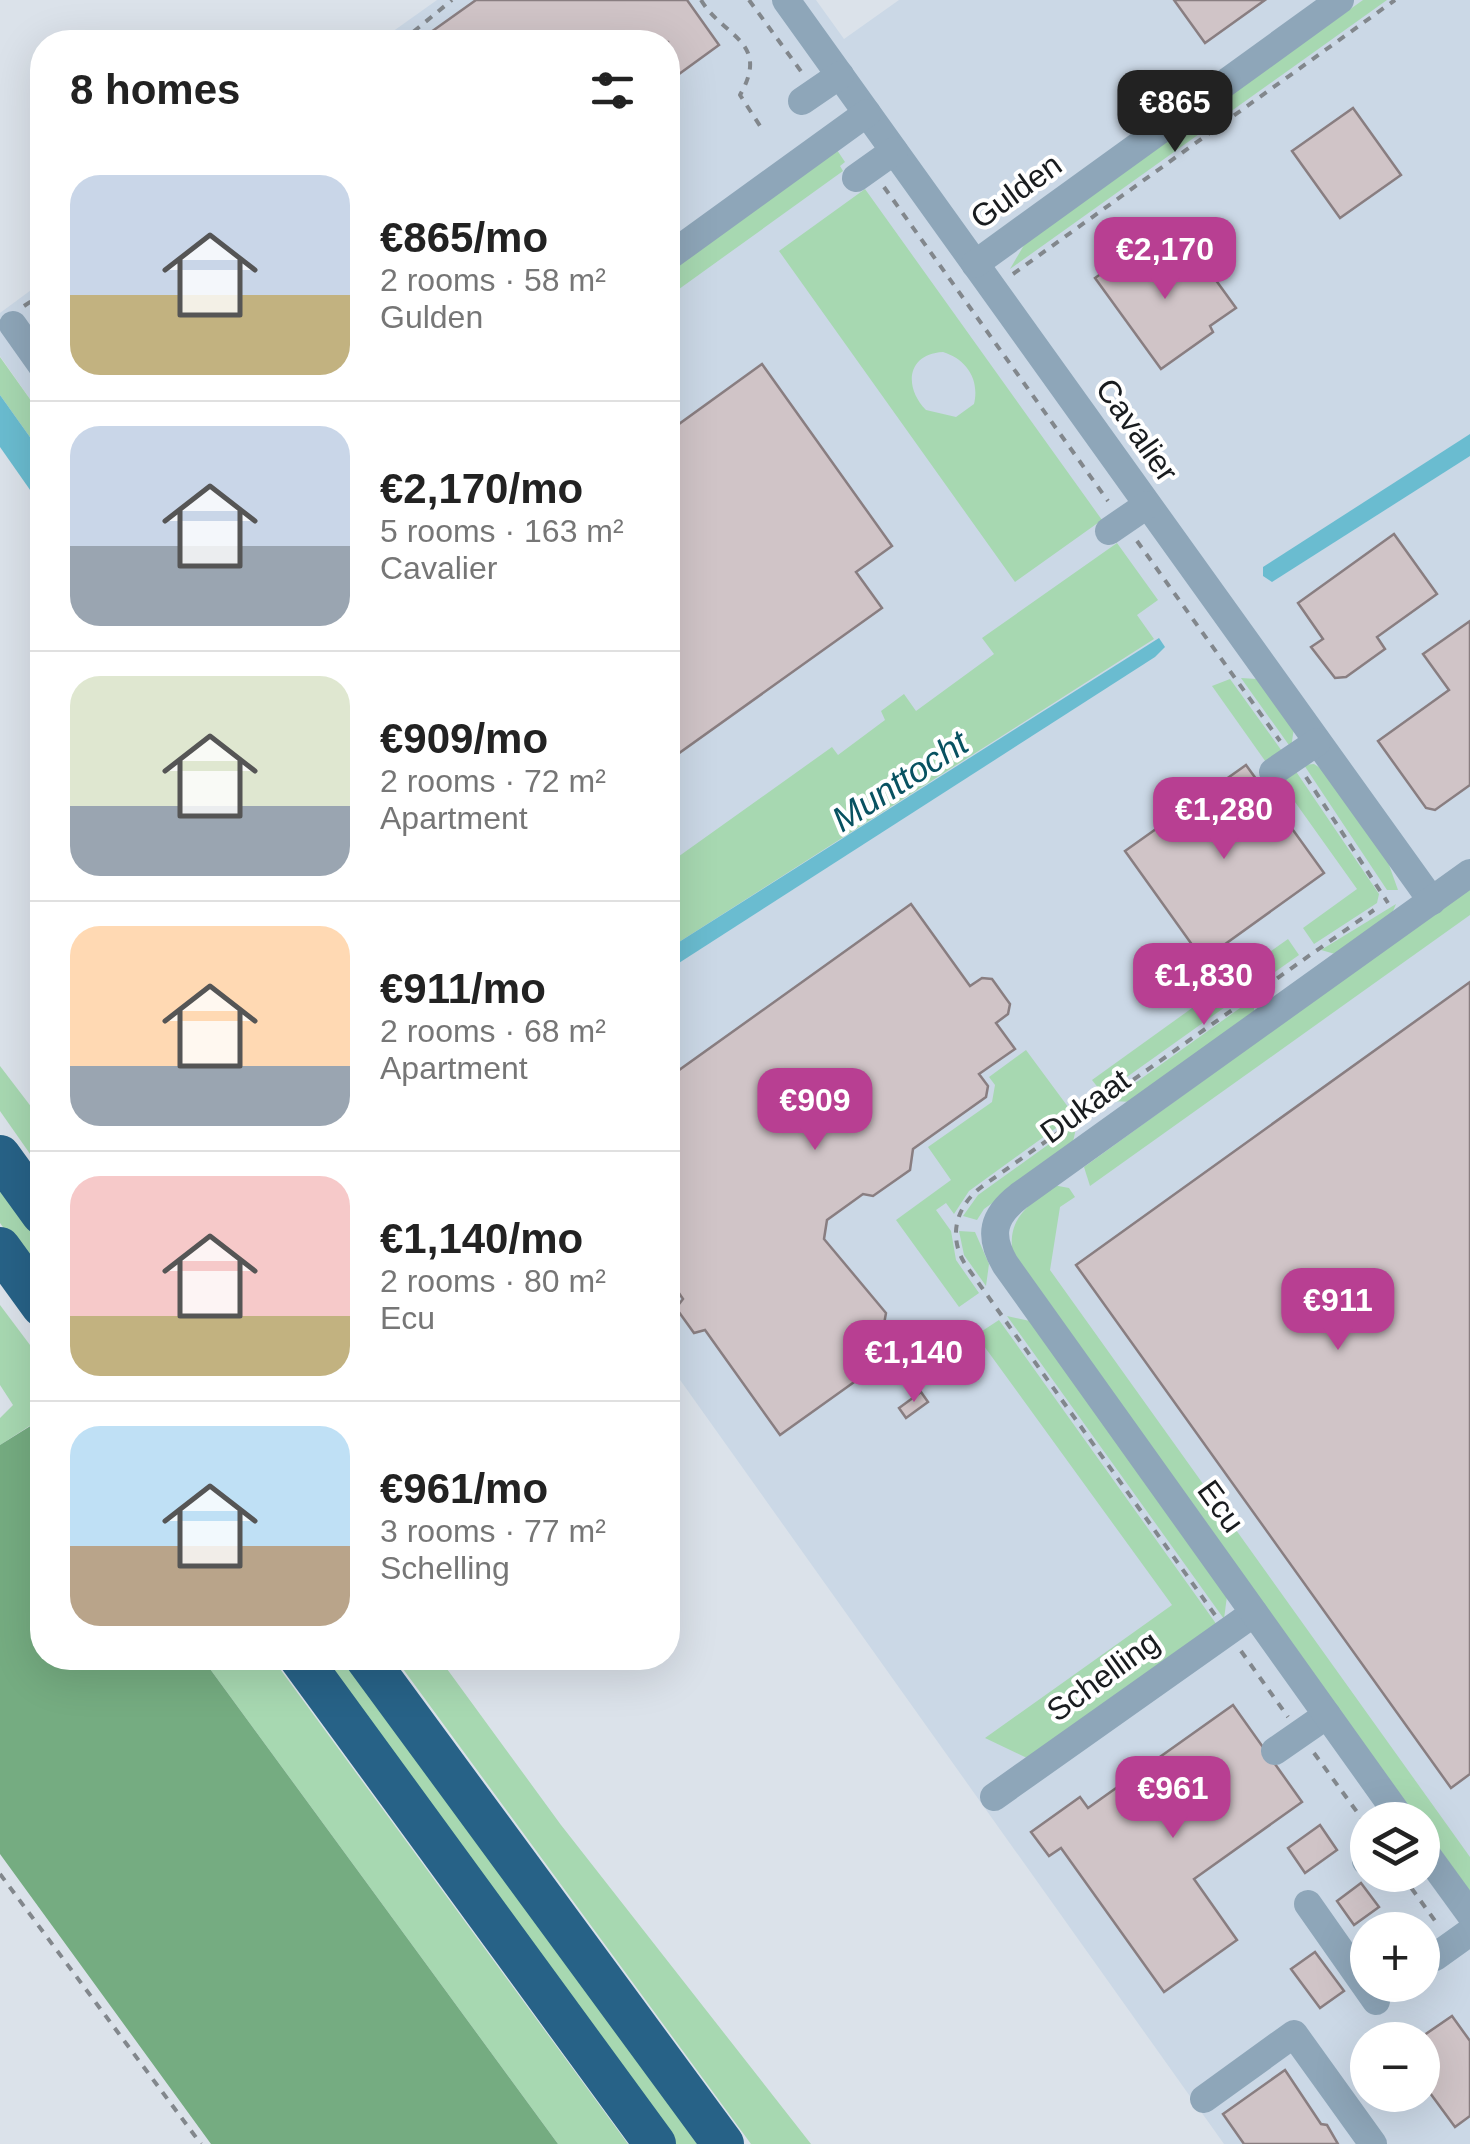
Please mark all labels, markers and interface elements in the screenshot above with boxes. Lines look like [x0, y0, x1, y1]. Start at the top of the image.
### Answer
icon: filters [585, 63, 640, 118]
text: 8 homes [70, 66, 240, 113]
pin: €865 [1116, 70, 1234, 155]
text: €865 [1139, 84, 1211, 120]
street label: Gulden [964, 146, 1068, 236]
text: €865/mo [380, 214, 548, 261]
icon: home [150, 215, 270, 335]
pin: €2,170 [1084, 217, 1246, 302]
text: €2,170 [1116, 231, 1214, 267]
text: 2 rooms · 58 m² [380, 262, 606, 298]
text: Gulden [380, 299, 483, 335]
street label: Cavalier [1089, 372, 1186, 489]
text: €2,170/mo [380, 465, 583, 512]
icon: home [150, 466, 270, 586]
text: 5 rooms · 163 m² [380, 513, 624, 549]
text: Cavalier [380, 550, 497, 586]
text: €909/mo [380, 715, 548, 762]
icon: home [150, 716, 270, 836]
water label: Munttocht [825, 722, 976, 839]
text: 2 rooms · 72 m² [380, 763, 606, 799]
pin: €1,280 [1143, 777, 1305, 862]
text: €1,280 [1175, 791, 1273, 827]
text: Apartment [380, 800, 528, 836]
pin: €1,830 [1123, 943, 1285, 1028]
text: €1,830 [1155, 957, 1253, 993]
text: €911/mo [380, 965, 546, 1012]
icon: home [150, 966, 270, 1086]
text: 2 rooms · 68 m² [380, 1013, 606, 1049]
text: Apartment [380, 1050, 528, 1086]
street label: Dukaat [1033, 1062, 1137, 1150]
pin: €909 [756, 1068, 874, 1153]
text: €909 [779, 1082, 851, 1118]
text: €1,140/mo [380, 1215, 583, 1262]
icon: home [150, 1216, 270, 1336]
text: 2 rooms · 80 m² [380, 1263, 606, 1299]
pin: €911 [1279, 1268, 1397, 1353]
text: €911 [1303, 1282, 1373, 1318]
text: Ecu [380, 1300, 435, 1336]
pin: €1,140 [833, 1320, 995, 1405]
text: €1,140 [865, 1334, 963, 1370]
text: €961/mo [380, 1465, 548, 1512]
icon: home [150, 1466, 270, 1586]
street label: Ecu [1190, 1473, 1252, 1539]
text: 3 rooms · 77 m² [380, 1513, 606, 1549]
text: Schelling [380, 1550, 510, 1586]
street label: Schelling [1040, 1623, 1166, 1729]
pin: €961 [1114, 1756, 1232, 1841]
text: €961 [1137, 1770, 1209, 1806]
map controls [1350, 1802, 1440, 2112]
button: layers [1350, 1802, 1440, 1892]
button: + [1350, 1912, 1440, 2002]
button: − [1350, 2022, 1440, 2112]

